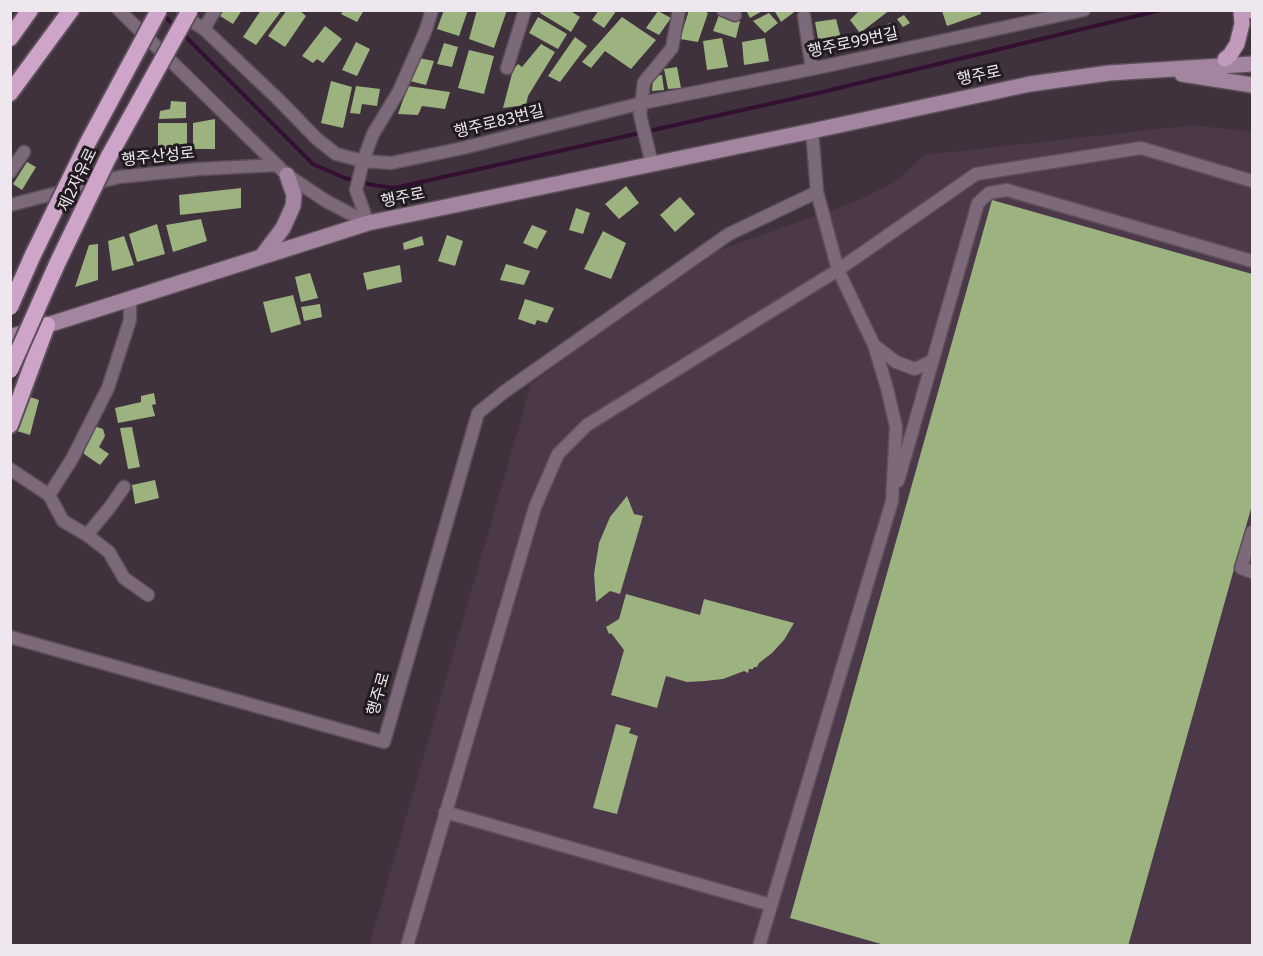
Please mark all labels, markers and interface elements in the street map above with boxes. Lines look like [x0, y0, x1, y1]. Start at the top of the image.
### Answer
street label: 행주로99번길 [806, 24, 900, 62]
street label: 행주로 [955, 62, 1003, 90]
street label: 행주로83번길 [452, 102, 546, 142]
street label: 행주산성로 [120, 144, 196, 170]
street label: 제2자유로 [54, 145, 102, 215]
street label: 행주로 [379, 184, 427, 212]
street label: 행주로 [364, 670, 394, 718]

